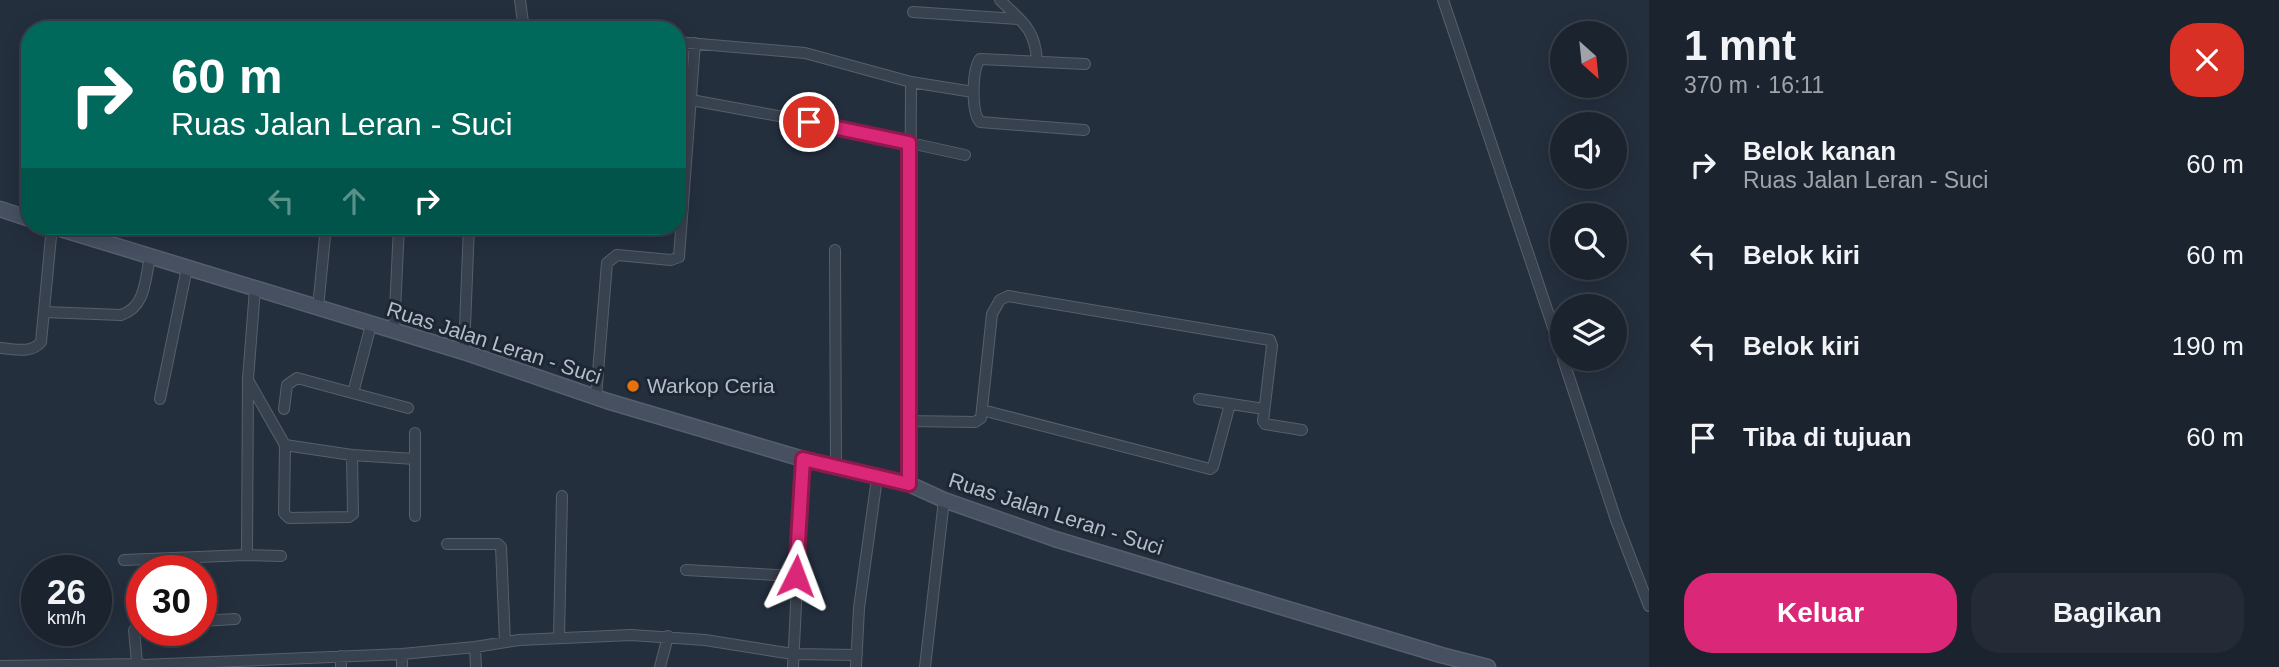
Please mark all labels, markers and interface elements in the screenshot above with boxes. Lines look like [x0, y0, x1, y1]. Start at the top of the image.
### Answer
north arrow [1550, 21, 1628, 98]
map controls [1550, 21, 1627, 371]
text: 1 mnt [1684, 22, 1796, 69]
button: close [2170, 23, 2244, 97]
icon: right [56, 49, 147, 140]
text: 60 m [171, 49, 283, 103]
text: 370 m · 16:11 [1684, 72, 1824, 98]
pin [779, 92, 839, 152]
icon: arrive [790, 103, 828, 141]
text: Ruas Jalan Leran - Suci [171, 106, 513, 142]
button: sound [1550, 112, 1627, 189]
text: Belok kanan [1743, 136, 1896, 166]
icon: right [1684, 146, 1722, 184]
text: 60 m [2186, 149, 2244, 179]
text: Ruas Jalan Leran - Suci [1743, 167, 1988, 193]
icon: left [262, 182, 300, 220]
icon: ahead [335, 182, 373, 220]
icon: right [408, 182, 446, 220]
button: search [1550, 203, 1627, 280]
icon: left [1684, 237, 1722, 275]
text: Belok kiri [1743, 240, 1860, 270]
text: 60 m [2186, 240, 2244, 270]
button: layers [1550, 294, 1627, 371]
street label: Ruas Jalan Leran - Suci [384, 297, 604, 388]
icon: left [1684, 328, 1722, 366]
text: Belok kiri [1743, 331, 1860, 361]
text: 190 m [2172, 331, 2244, 361]
place label: Warkop Ceria [647, 374, 775, 397]
marker: Warkop Ceria [625, 378, 641, 394]
icon: arrive [1684, 419, 1722, 457]
text: Tiba di tujuan [1743, 422, 1912, 452]
text: 60 m [2186, 422, 2244, 452]
street label: Ruas Jalan Leran - Suci [946, 468, 1166, 559]
position arrow [759, 539, 833, 613]
speed limit sign: 30 [126, 555, 217, 646]
text: 26 [47, 572, 86, 611]
button: Keluar [1684, 573, 1957, 653]
button: Bagikan [1971, 573, 2244, 653]
text: km/h [47, 608, 86, 628]

